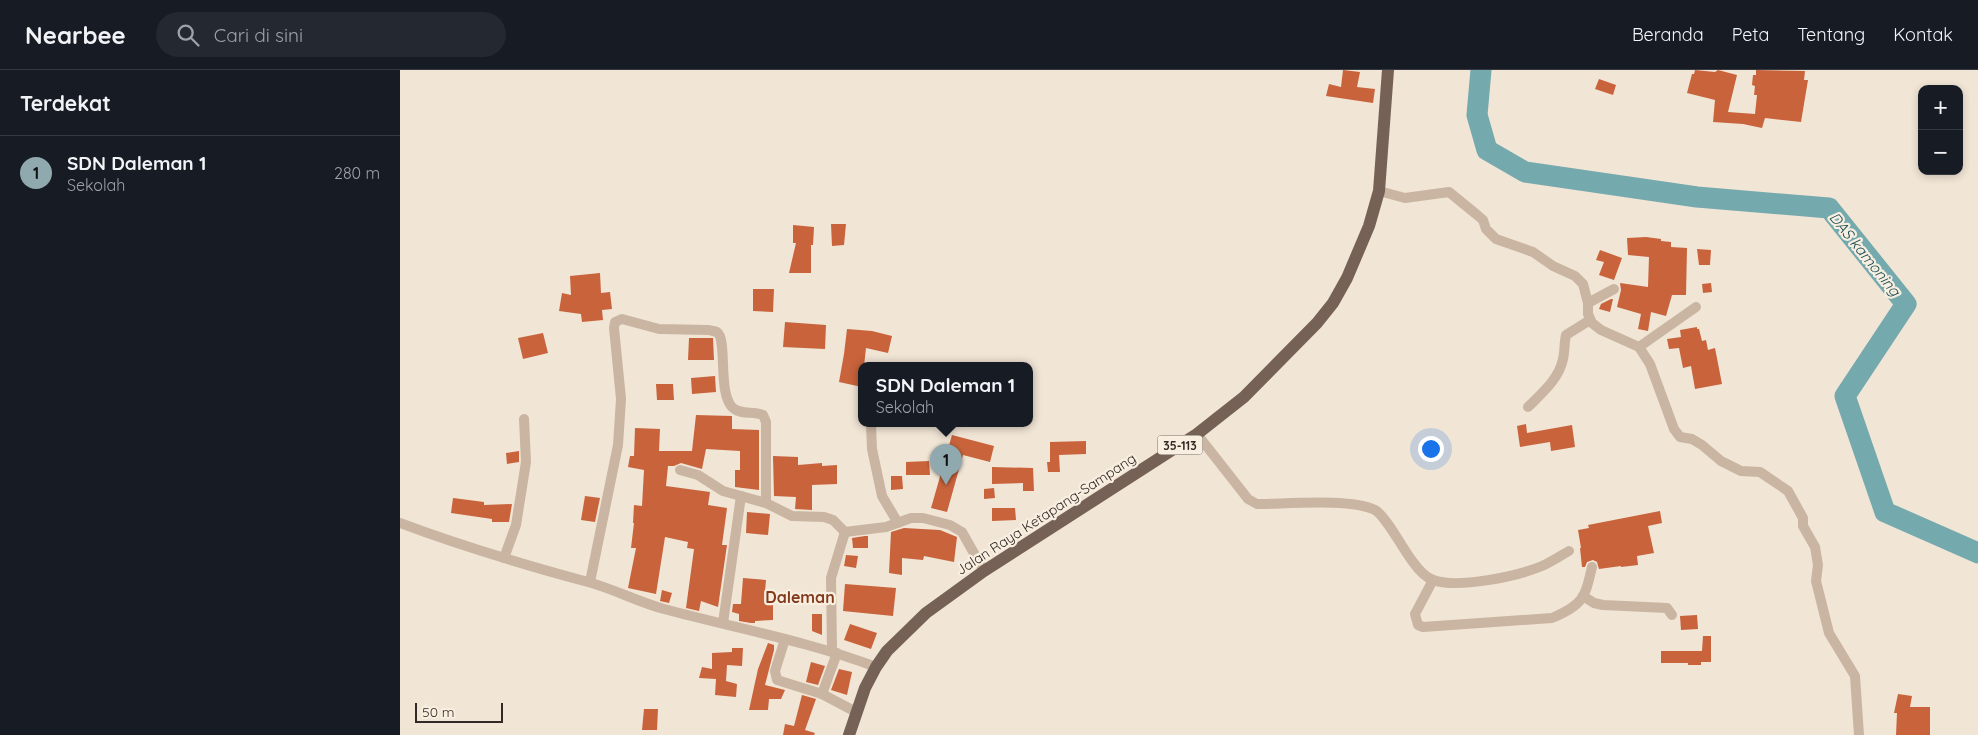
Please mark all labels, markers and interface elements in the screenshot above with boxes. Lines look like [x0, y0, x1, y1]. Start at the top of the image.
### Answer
search box [156, 12, 506, 57]
text: Nearbee [25, 20, 126, 50]
icon: search [174, 21, 202, 49]
text: Cari di sini [214, 23, 303, 47]
text: Beranda [1632, 23, 1704, 46]
text: Peta [1732, 23, 1769, 46]
text: Tentang [1797, 23, 1865, 46]
text: Kontak [1893, 23, 1953, 46]
map controls [1918, 85, 1963, 175]
button: + [1918, 85, 1963, 130]
text: Terdekat [20, 90, 111, 116]
button: − [1918, 130, 1963, 175]
text: SDN Daleman 1 [67, 151, 206, 175]
text: 1 [33, 163, 39, 183]
text: 280 m [334, 163, 380, 183]
text: Sekolah [67, 175, 125, 195]
water label: DAS kamoning [1825, 208, 1906, 301]
popup [858, 362, 1033, 427]
text: SDN Daleman 1 [876, 373, 1015, 397]
text: Sekolah [876, 397, 934, 417]
road number: 35-113 [1158, 436, 1202, 454]
your location [1418, 436, 1444, 462]
pin: 1 [930, 444, 962, 485]
street label: Jalan Raya Ketapang-Sampang [953, 449, 1139, 579]
district label: Daleman [765, 587, 835, 607]
scale bar [415, 700, 502, 723]
text: 50 m [422, 703, 455, 721]

